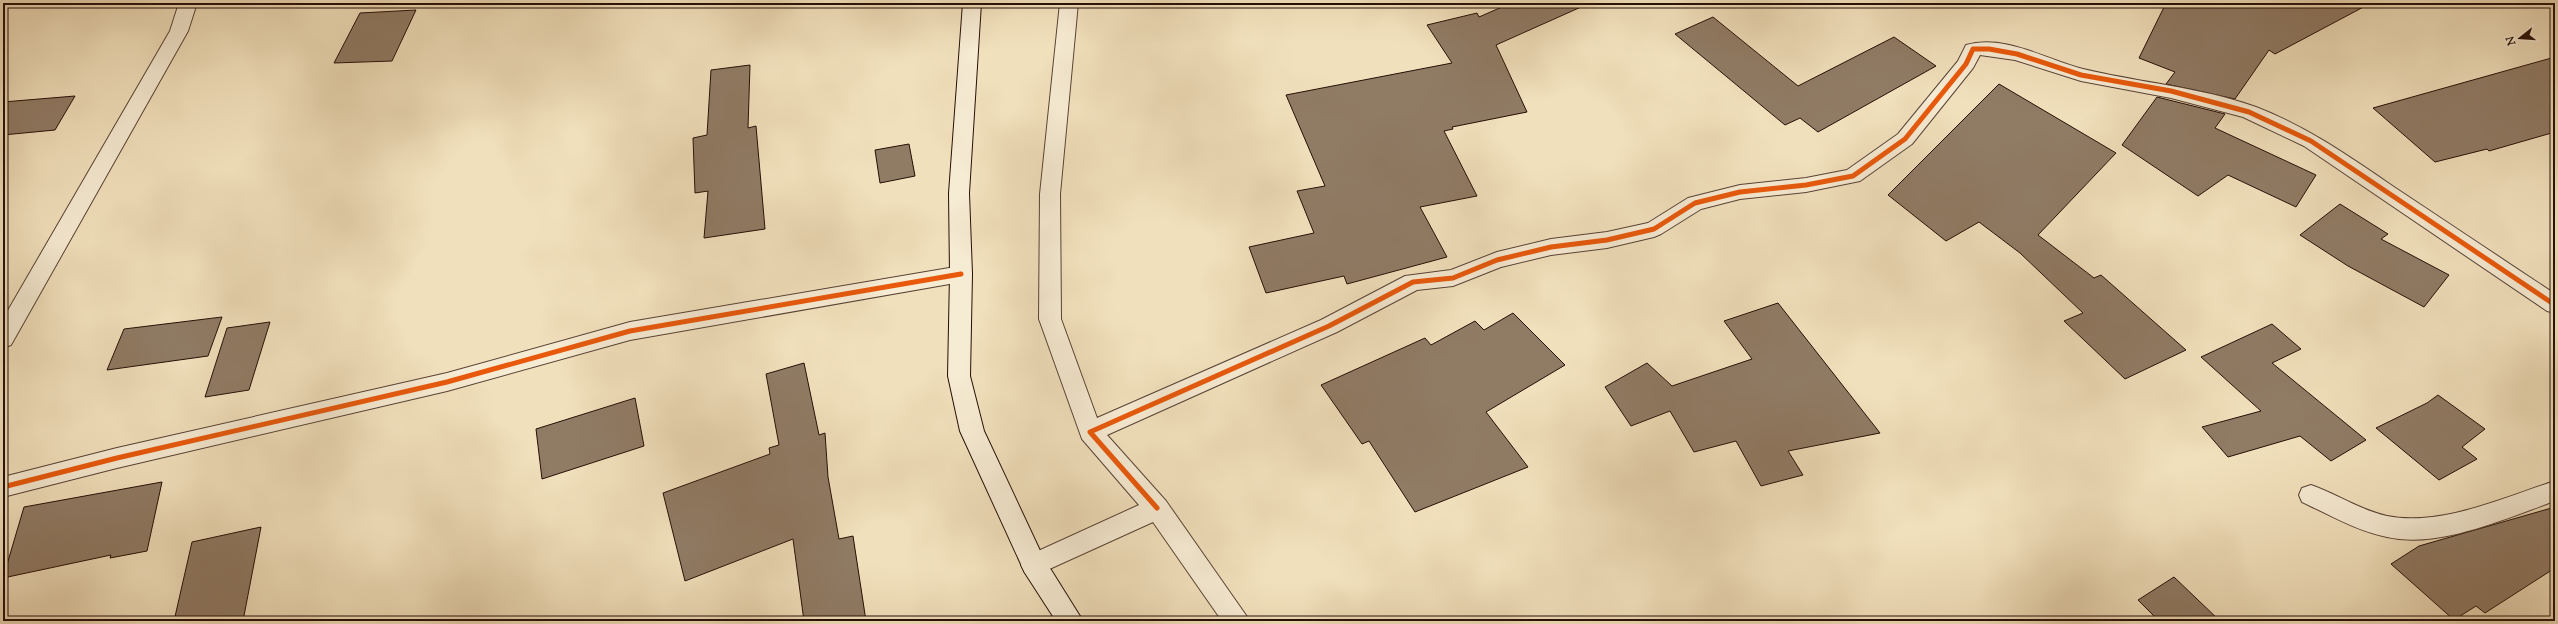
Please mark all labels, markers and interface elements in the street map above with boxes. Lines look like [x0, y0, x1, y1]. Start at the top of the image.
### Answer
north arrow [2500, 18, 2540, 58]
text: N [2502, 34, 2521, 48]

